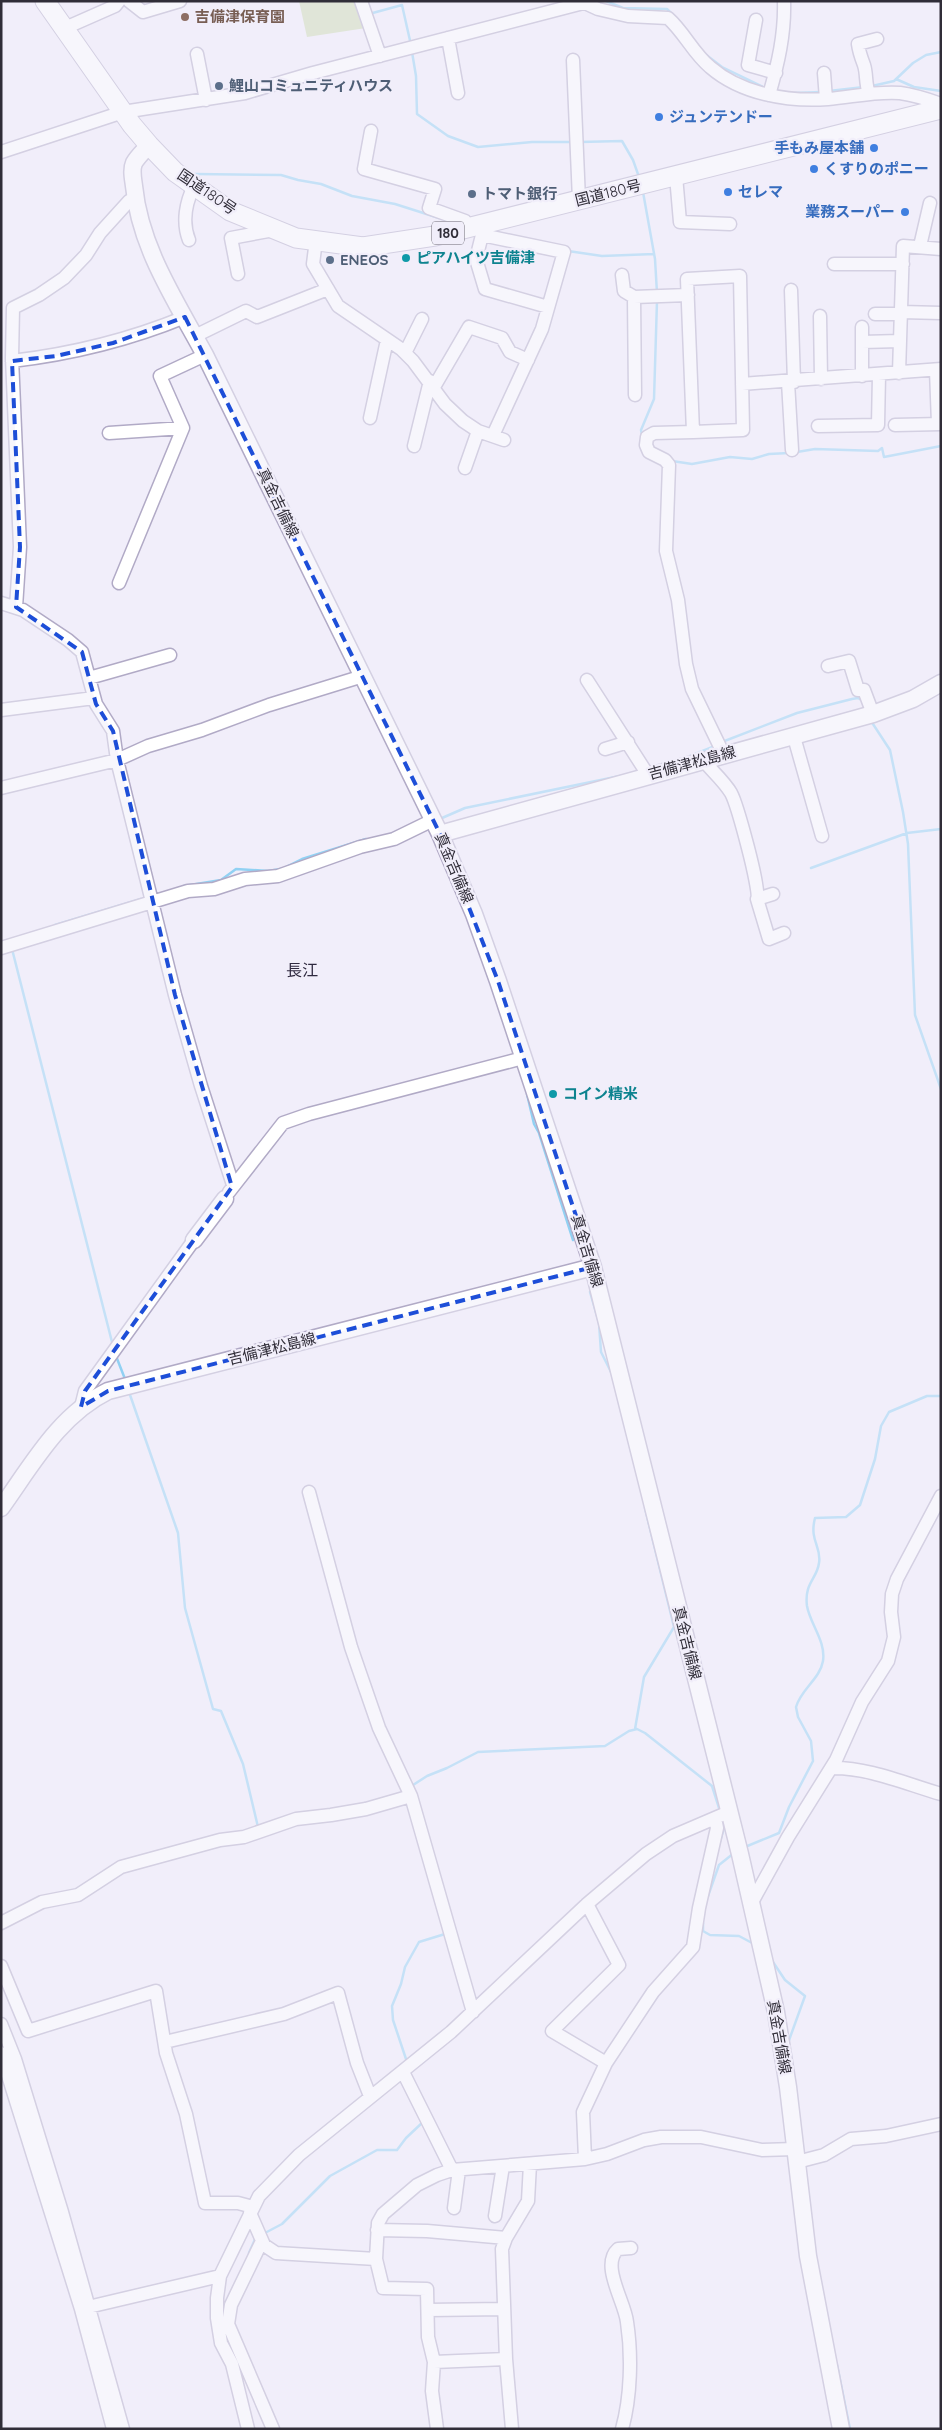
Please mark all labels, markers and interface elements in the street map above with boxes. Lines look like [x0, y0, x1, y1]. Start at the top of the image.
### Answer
place label: 吉備津保育園 [195, 7, 285, 26]
marker: 吉備津保育園 [179, 11, 191, 23]
place label: 鯉山コミュニティハウス [229, 76, 393, 95]
marker: 鯉山コミュニティハウス [213, 80, 225, 92]
place label: ジュンテンドー [669, 107, 773, 126]
marker: ジュンテンドー [653, 111, 665, 123]
place label: 手もみ屋本舗 [774, 138, 864, 157]
marker: 手もみ屋本舗 [868, 142, 880, 154]
place label: くすりのポニー [824, 159, 929, 178]
marker: くすりのポニー [808, 163, 820, 175]
street label: 国道180号 [174, 165, 241, 218]
street label: 国道180号 [573, 175, 643, 210]
place label: セレマ [738, 182, 783, 201]
place label: トマト銀行 [482, 184, 557, 203]
marker: セレマ [722, 186, 734, 198]
marker: トマト銀行 [466, 188, 478, 200]
place label: 業務スーパー [805, 202, 895, 221]
marker: 業務スーパー [899, 206, 911, 218]
road number: 180 [432, 222, 464, 244]
place label: ピアハイツ吉備津 [416, 248, 535, 267]
place label: ENEOS [340, 250, 389, 269]
marker: ピアハイツ吉備津 [400, 252, 412, 264]
marker: ENEOS [324, 254, 336, 266]
street label: 真金吉備線 [253, 465, 303, 541]
street label: 吉備津松島線 [646, 742, 738, 783]
street label: 真金吉備線 [431, 830, 478, 906]
district label: 長江 [286, 960, 318, 980]
place label: コイン精米 [563, 1084, 638, 1103]
marker: コイン精米 [547, 1088, 559, 1100]
street label: 真金吉備線 [567, 1212, 608, 1290]
street label: 吉備津松島線 [226, 1328, 318, 1369]
street label: 真金吉備線 [669, 1604, 706, 1682]
street label: 真金吉備線 [764, 1998, 795, 2076]

